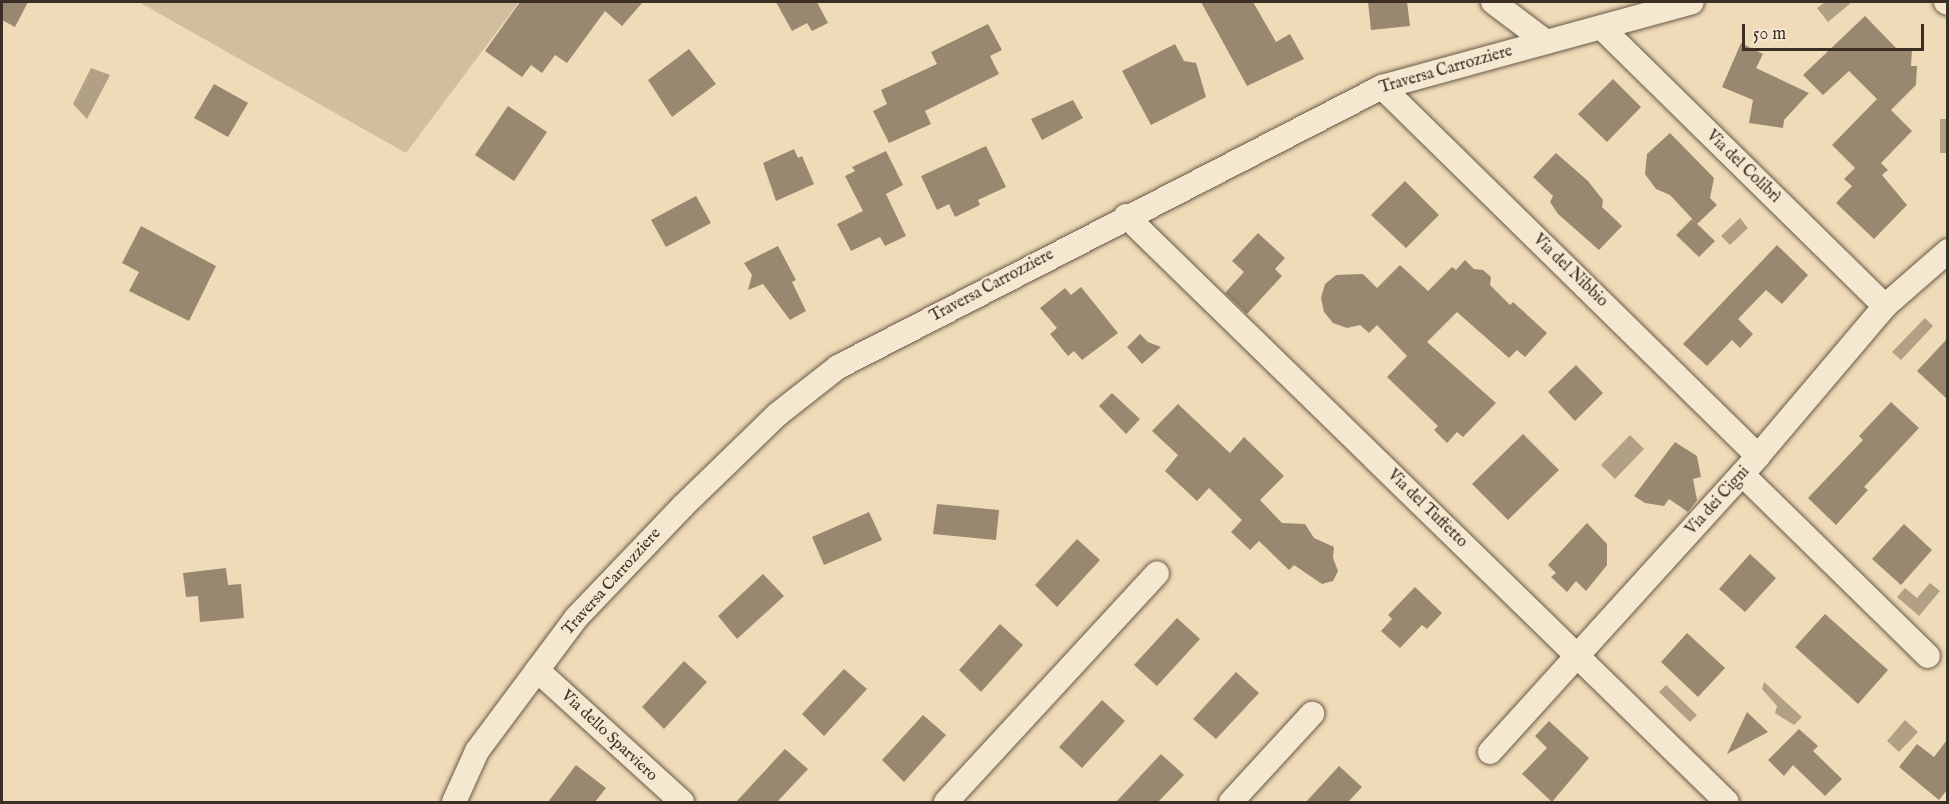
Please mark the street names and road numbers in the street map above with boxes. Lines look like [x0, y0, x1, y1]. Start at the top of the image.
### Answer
street label: Traversa Carrozziere [1377, 42, 1515, 98]
street label: Via del Colibrì [1702, 127, 1784, 207]
street label: Via del Nibbio [1529, 231, 1611, 311]
street label: Traversa Carrozziere [927, 245, 1057, 327]
street label: Via dei Cigni [1682, 463, 1754, 539]
street label: Via del Tuffetto [1383, 466, 1471, 552]
street label: Traversa Carrozziere [559, 524, 665, 640]
street label: Via dello Sparviero [557, 686, 661, 786]

